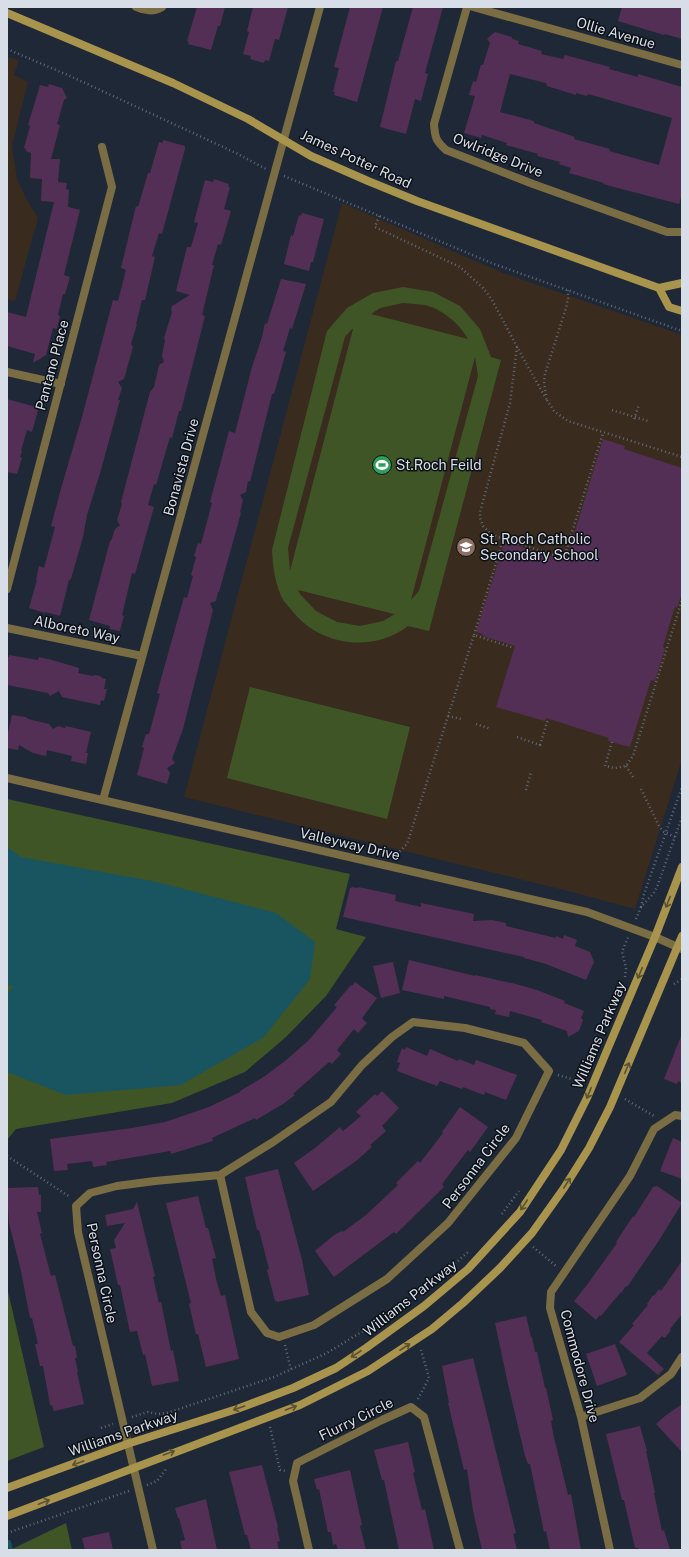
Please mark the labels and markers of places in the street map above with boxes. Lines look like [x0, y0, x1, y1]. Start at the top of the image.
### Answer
sports icon: St.Roch Feild [371, 454, 393, 476]
place label: St.Roch Feild [396, 457, 482, 473]
place label: St. Roch Catholic Secondary School [480, 531, 599, 563]
school or university icon: St. Roch Catholic Secondary School [455, 536, 477, 558]

